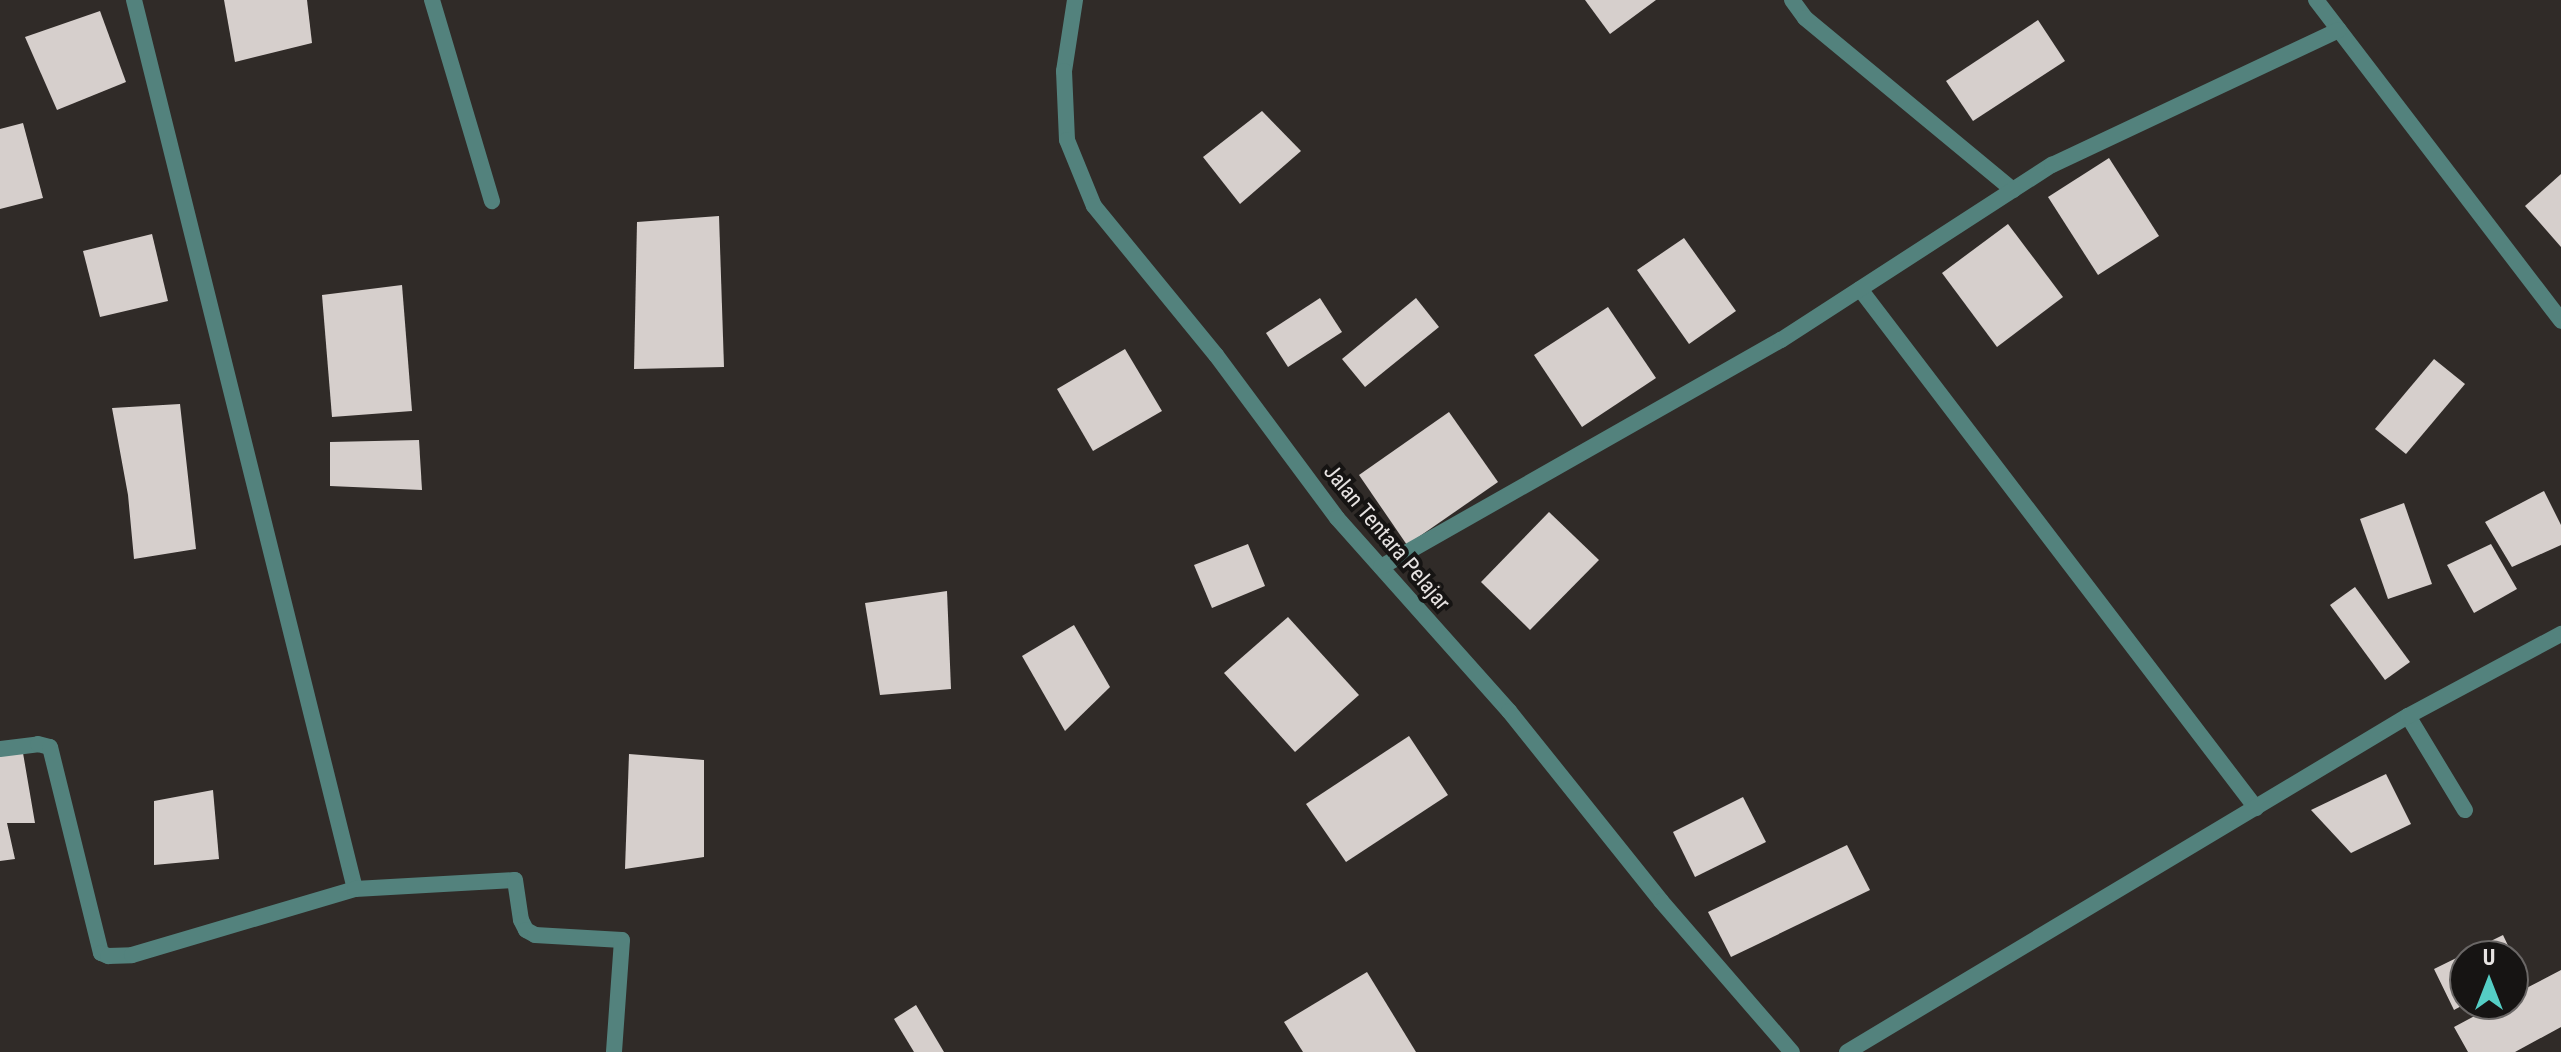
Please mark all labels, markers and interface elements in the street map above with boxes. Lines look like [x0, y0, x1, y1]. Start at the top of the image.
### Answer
street label: Jalan Tentara Pelajar [1318, 458, 1456, 616]
north arrow [2449, 940, 2529, 1020]
text: U [2483, 945, 2495, 970]

